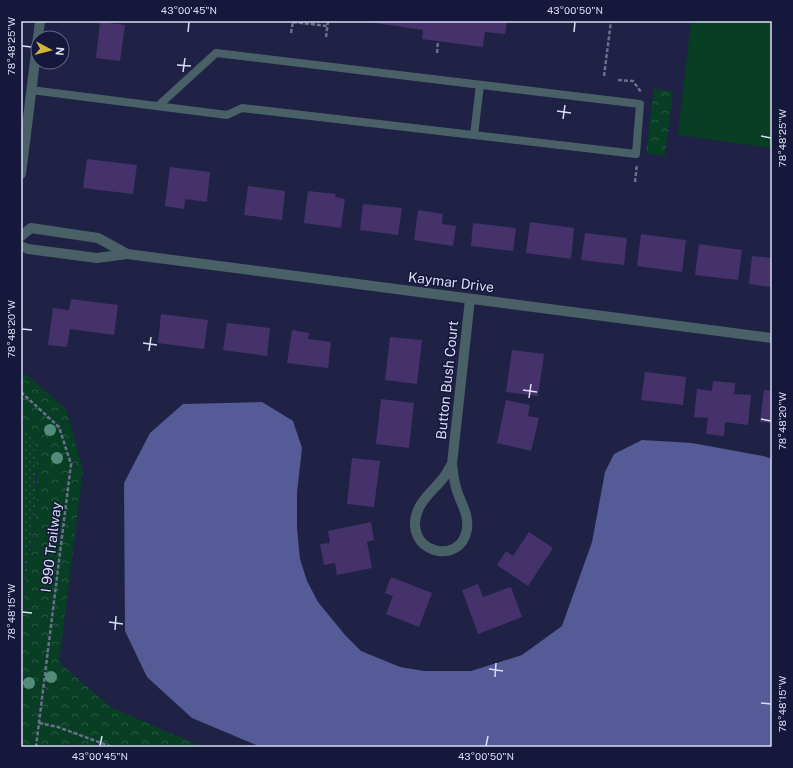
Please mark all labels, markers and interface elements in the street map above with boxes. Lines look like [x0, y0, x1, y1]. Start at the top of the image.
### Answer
text: 43°00'45"N [161, 4, 217, 16]
text: 43°00'50"N [547, 4, 603, 16]
text: 78°48'25"W [5, 16, 17, 75]
north arrow [30, 30, 70, 70]
text: N [53, 46, 66, 56]
text: 78°48'25"W [776, 108, 788, 167]
street label: Kaymar Drive [407, 269, 495, 295]
text: 78°48'20"W [5, 300, 17, 358]
street label: Button Bush Court [433, 320, 461, 440]
text: 78°48'20"W [776, 392, 788, 450]
street label: I 990 Trailway [38, 501, 65, 593]
text: 78°48'15"W [5, 583, 17, 640]
text: 78°48'15"W [776, 675, 788, 732]
text: 43°00'45"N [72, 750, 128, 762]
text: 43°00'50"N [458, 750, 514, 762]

